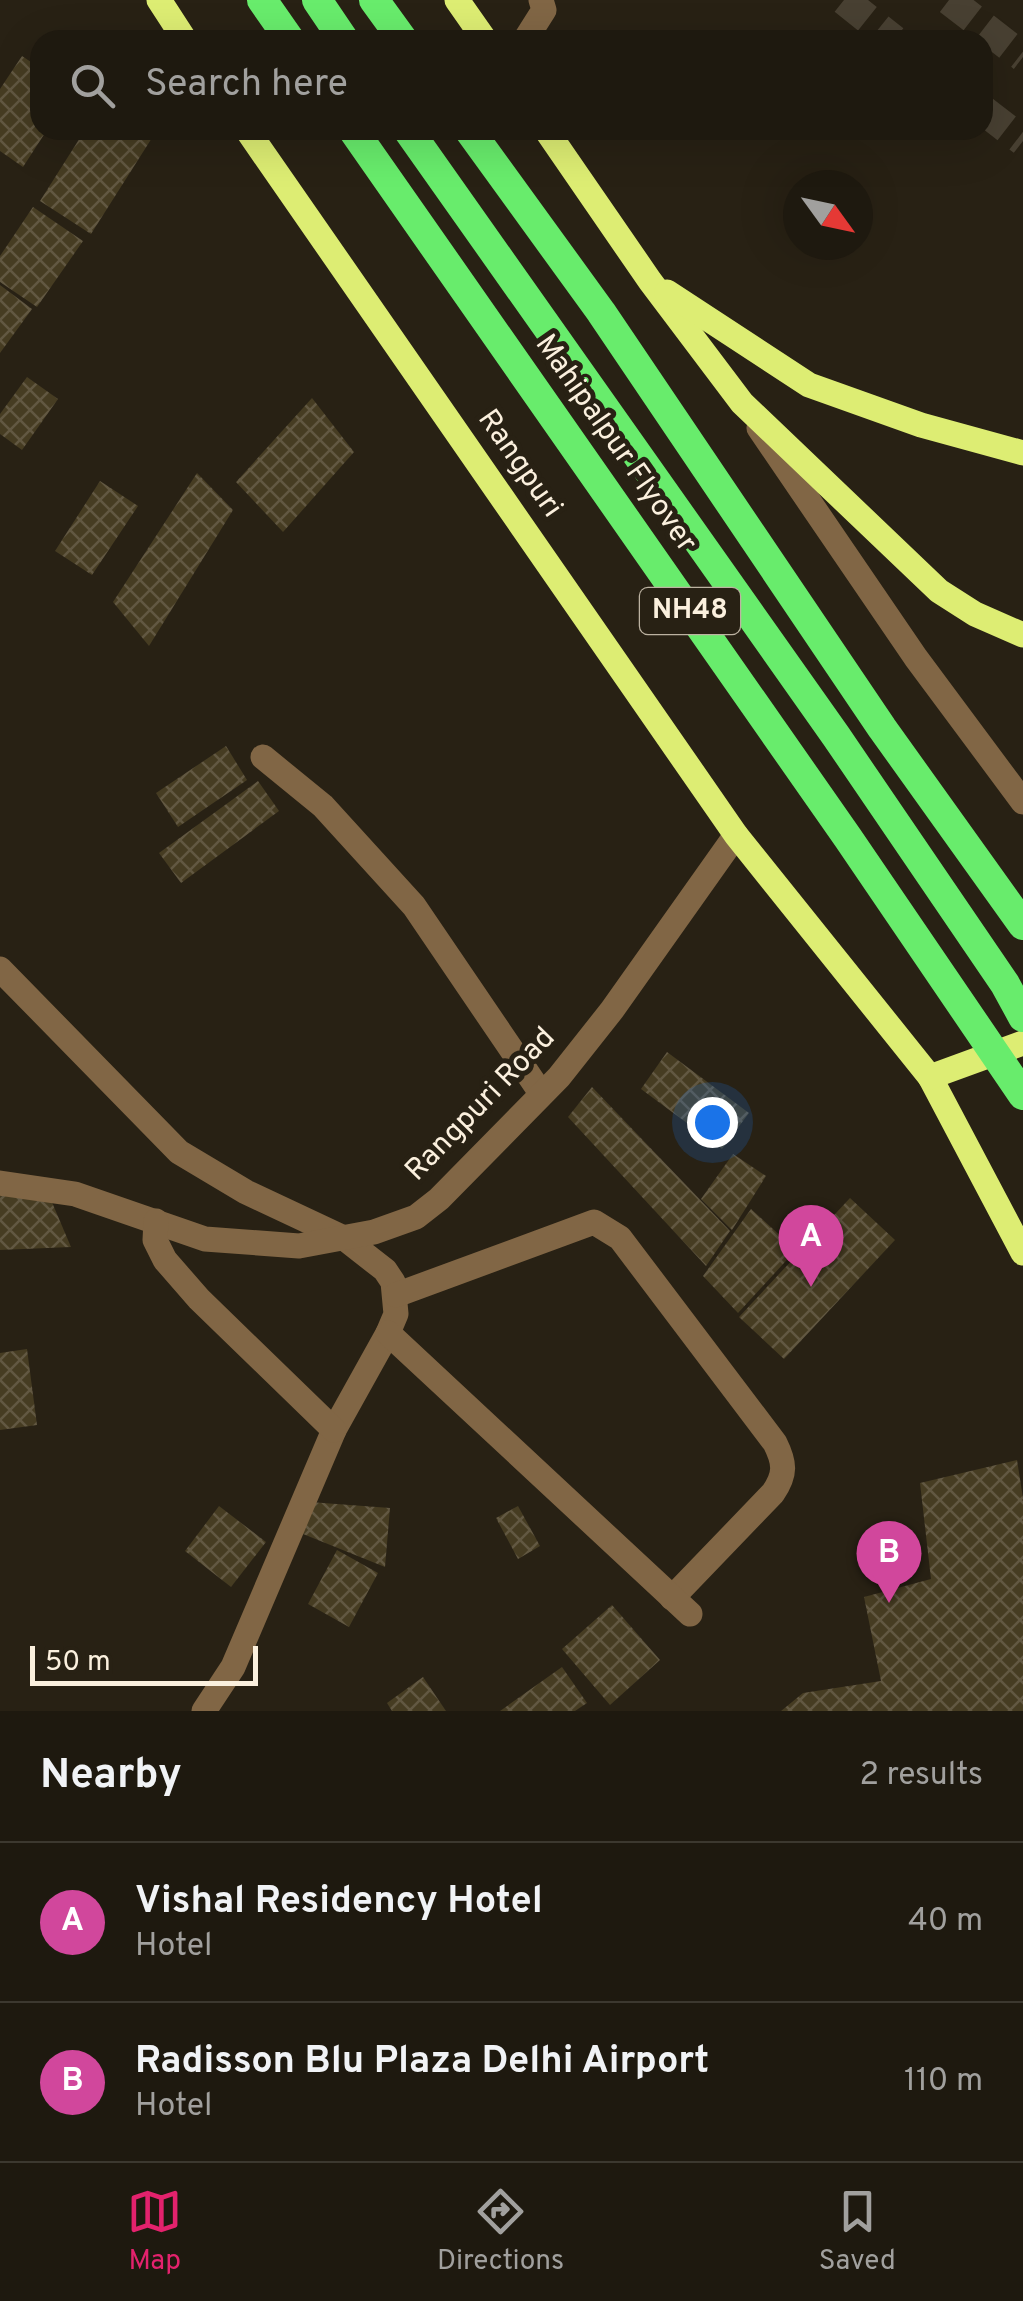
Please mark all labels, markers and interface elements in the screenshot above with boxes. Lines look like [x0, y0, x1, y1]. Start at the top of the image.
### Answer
search box [30, 30, 993, 140]
icon: search [65, 58, 120, 113]
text: Search here [145, 61, 348, 110]
north arrow [783, 170, 873, 260]
street label: Mahipalpur Flyover [526, 328, 704, 560]
street label: Rangpuri [468, 403, 570, 525]
road number: NH48 [640, 588, 740, 634]
street label: Rangpuri Road [398, 1020, 564, 1190]
your location [687, 1097, 738, 1148]
pin: A [778, 1204, 844, 1287]
pin: B [856, 1520, 922, 1603]
scale bar [30, 1641, 258, 1686]
text: 50 m [45, 1645, 111, 1681]
text: Nearby [40, 1750, 182, 1803]
text: 2 results [859, 1756, 983, 1796]
text: Vishal Residency Hotel [135, 1878, 543, 1927]
text: A [61, 1902, 84, 1942]
text: 40 m [908, 1902, 983, 1942]
text: Hotel [135, 1927, 212, 1967]
text: Radisson Blu Plaza Delhi Airport [135, 2038, 709, 2087]
text: B [61, 2062, 84, 2102]
text: 110 m [904, 2062, 983, 2102]
text: Hotel [135, 2087, 212, 2127]
tab: Map [127, 2184, 182, 2280]
tab: Directions [437, 2184, 564, 2280]
tab: Saved [819, 2184, 896, 2280]

